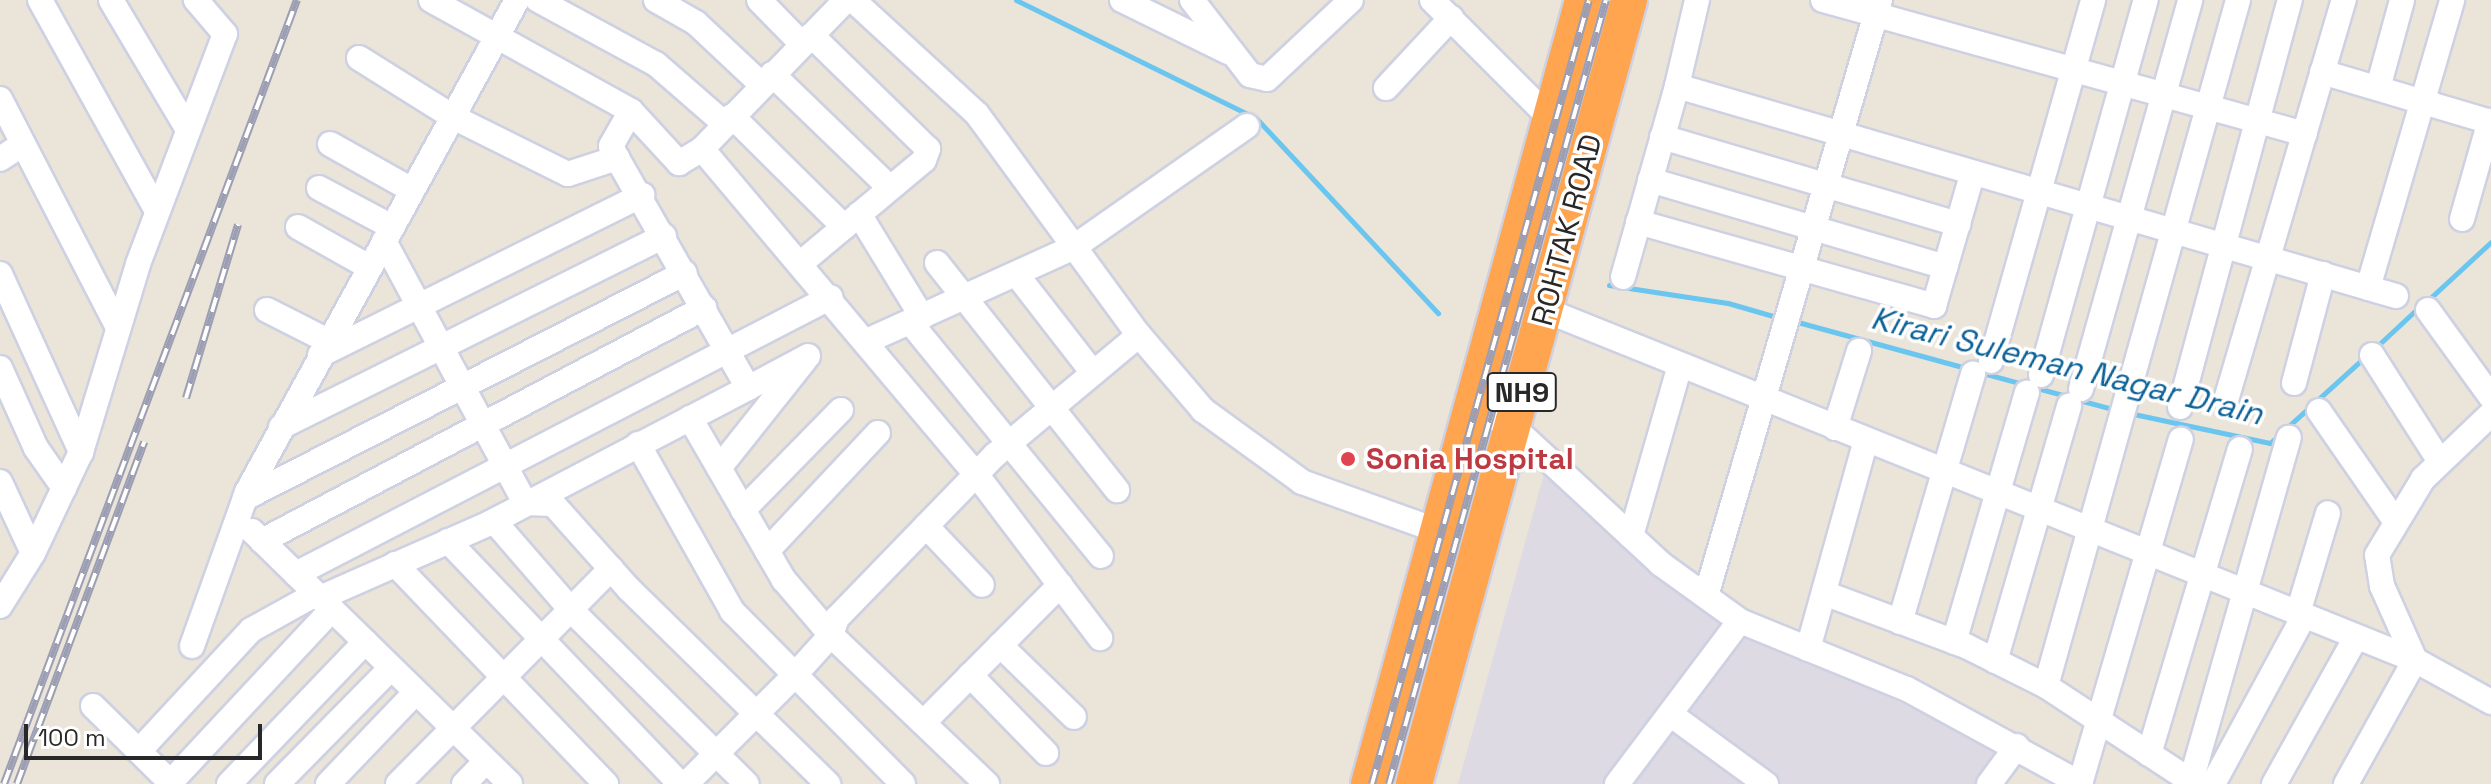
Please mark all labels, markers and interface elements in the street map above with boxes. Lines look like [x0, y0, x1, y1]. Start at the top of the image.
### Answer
street label: ROHTAK ROAD [1524, 130, 1610, 330]
water label: Kirari Suleman Nagar Drain [1867, 299, 2267, 433]
road number: NH9 [1486, 368, 1558, 416]
place label: Sonia Hospital [1366, 441, 1574, 477]
marker: Sonia Hospital [1337, 448, 1359, 470]
scale bar [28, 708, 266, 758]
text: 100 m [38, 722, 106, 753]

